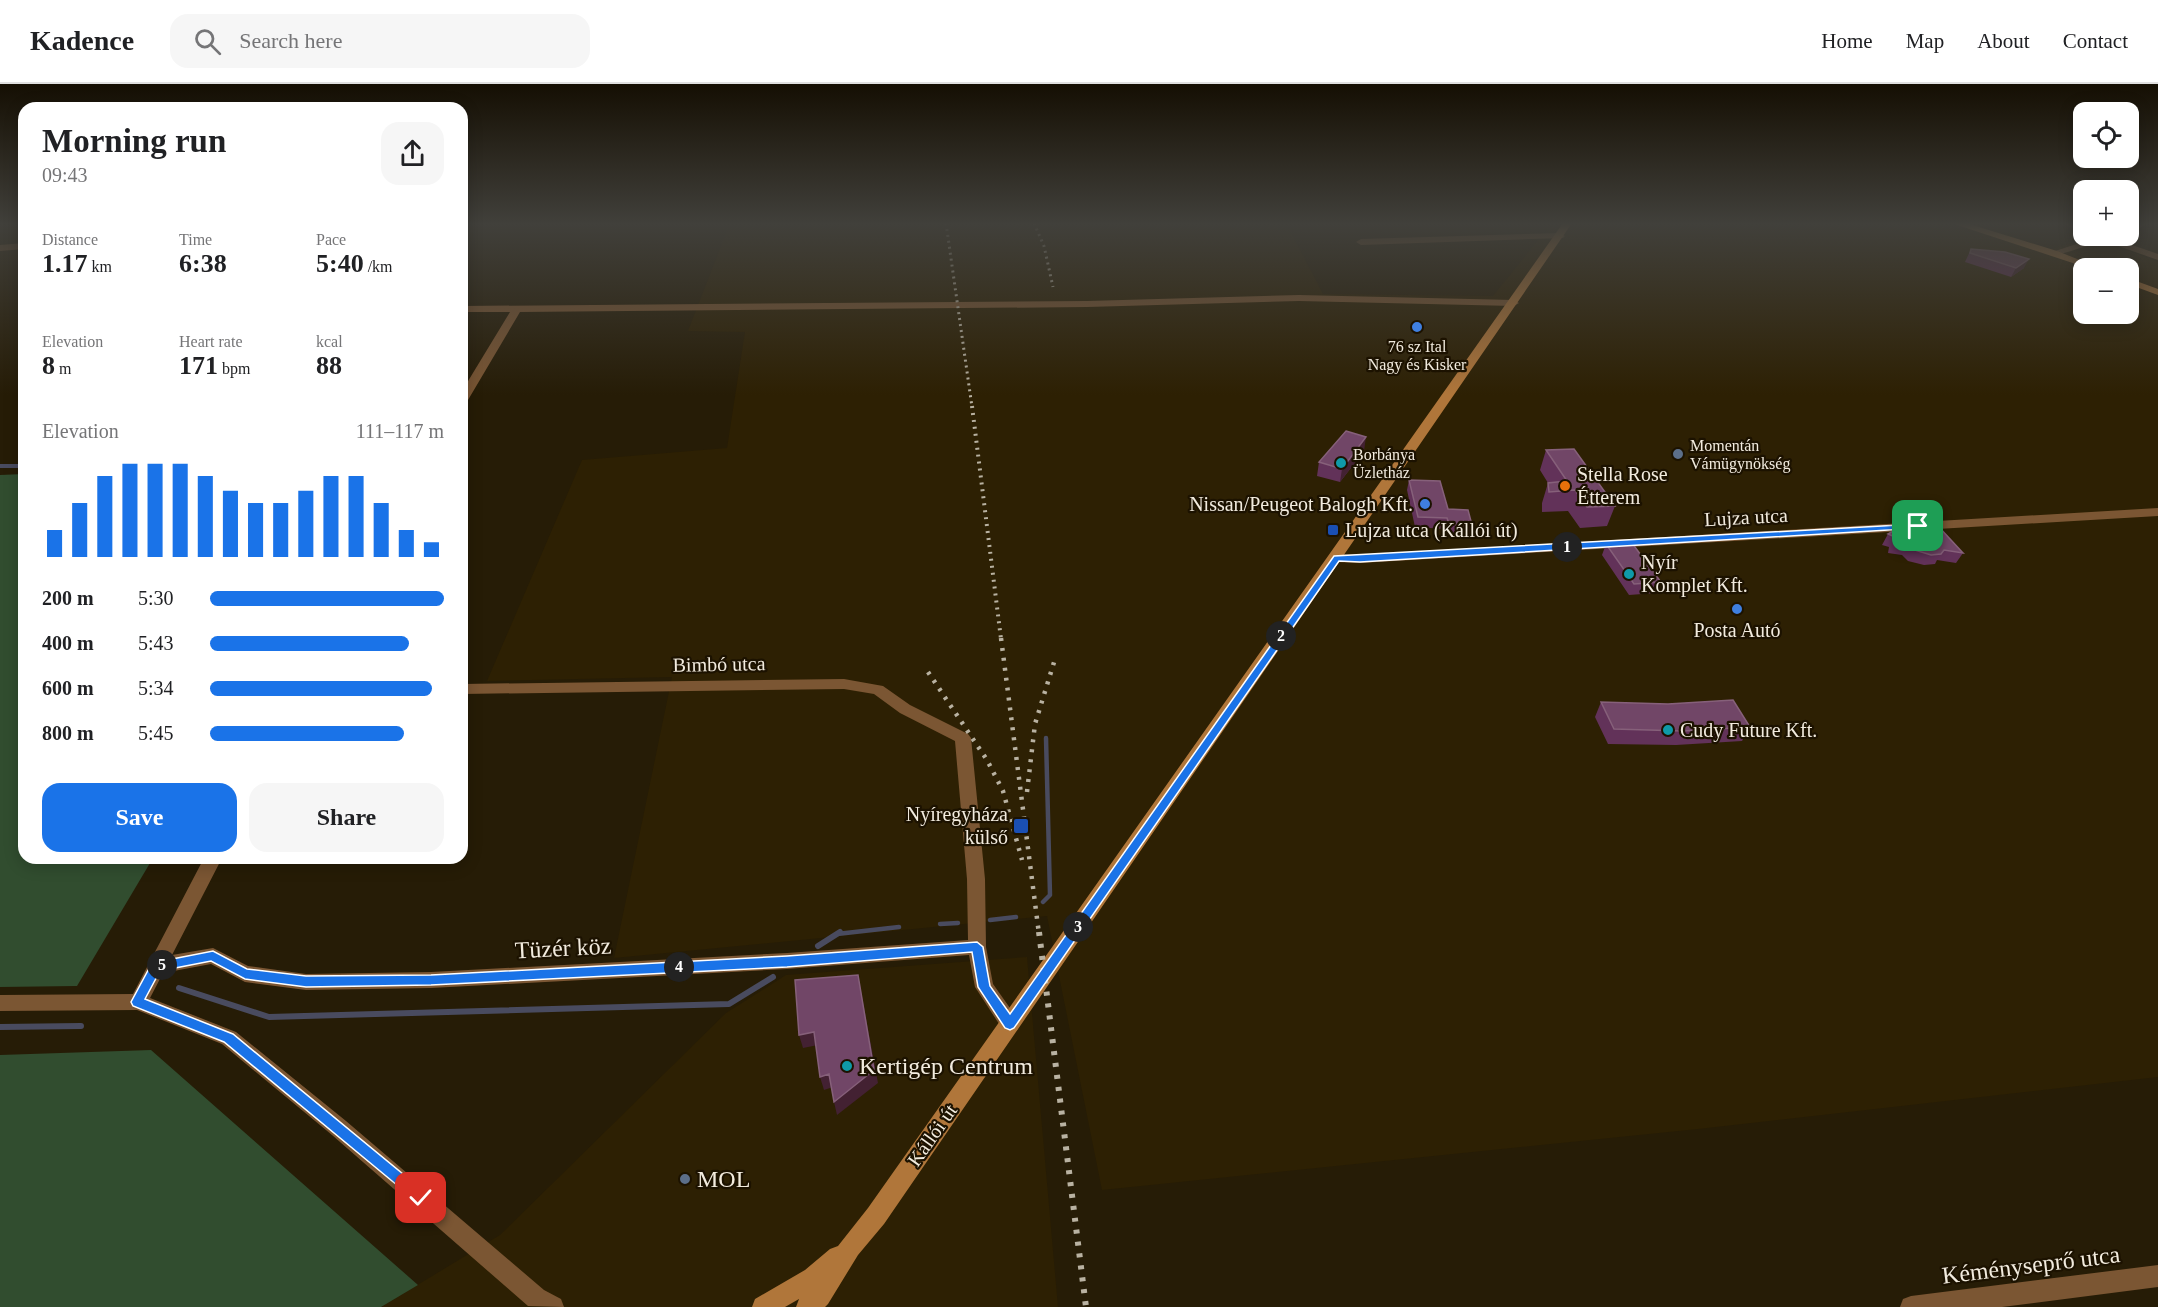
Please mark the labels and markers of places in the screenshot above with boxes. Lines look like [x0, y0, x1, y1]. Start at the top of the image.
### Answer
marker: 76 sz Ital Nagy és Kisker [1410, 320, 1424, 334]
place label: 76 sz Ital Nagy és Kisker [1368, 338, 1467, 374]
place label: Momentán Vámügynökség [1690, 437, 1790, 473]
place label: Borbánya Üzletház [1353, 446, 1415, 481]
marker: Momentán Vámügynökség [1671, 447, 1685, 461]
marker: Borbánya Üzletház [1334, 456, 1348, 470]
place label: Stella Rose Étterem [1577, 463, 1668, 508]
marker: Stella Rose Étterem [1558, 479, 1572, 493]
place label: Nissan/Peugeot Balogh Kft. [1189, 493, 1413, 516]
marker: Nissan/Peugeot Balogh Kft. [1418, 497, 1432, 511]
pin [1892, 500, 1943, 551]
place label: Lujza utca (Kállói út) [1345, 519, 1518, 542]
marker: Lujza utca (Kállói út) [1326, 523, 1340, 537]
pin: 1 [1552, 532, 1582, 562]
place label: Nyír Komplet Kft. [1641, 551, 1748, 597]
marker: Nyír Komplet Kft. [1622, 567, 1636, 581]
marker: Posta Autó [1730, 602, 1744, 616]
place label: Posta Autó [1693, 619, 1781, 641]
pin: 2 [1266, 621, 1296, 651]
place label: Cudy Future Kft. [1680, 719, 1817, 742]
marker: Cudy Future Kft. [1661, 723, 1675, 737]
place label: Nyíregyháza külső [906, 803, 1008, 848]
marker: Nyíregyháza külső [1012, 817, 1030, 835]
pin: 3 [1063, 912, 1093, 942]
pin: 5 [147, 950, 177, 980]
pin: 4 [664, 952, 694, 982]
place label: Kertigép Centrum [859, 1053, 1033, 1079]
marker: Kertigép Centrum [840, 1059, 854, 1073]
place label: MOL [697, 1166, 750, 1192]
pin [395, 1172, 446, 1223]
marker: MOL [678, 1172, 692, 1186]

